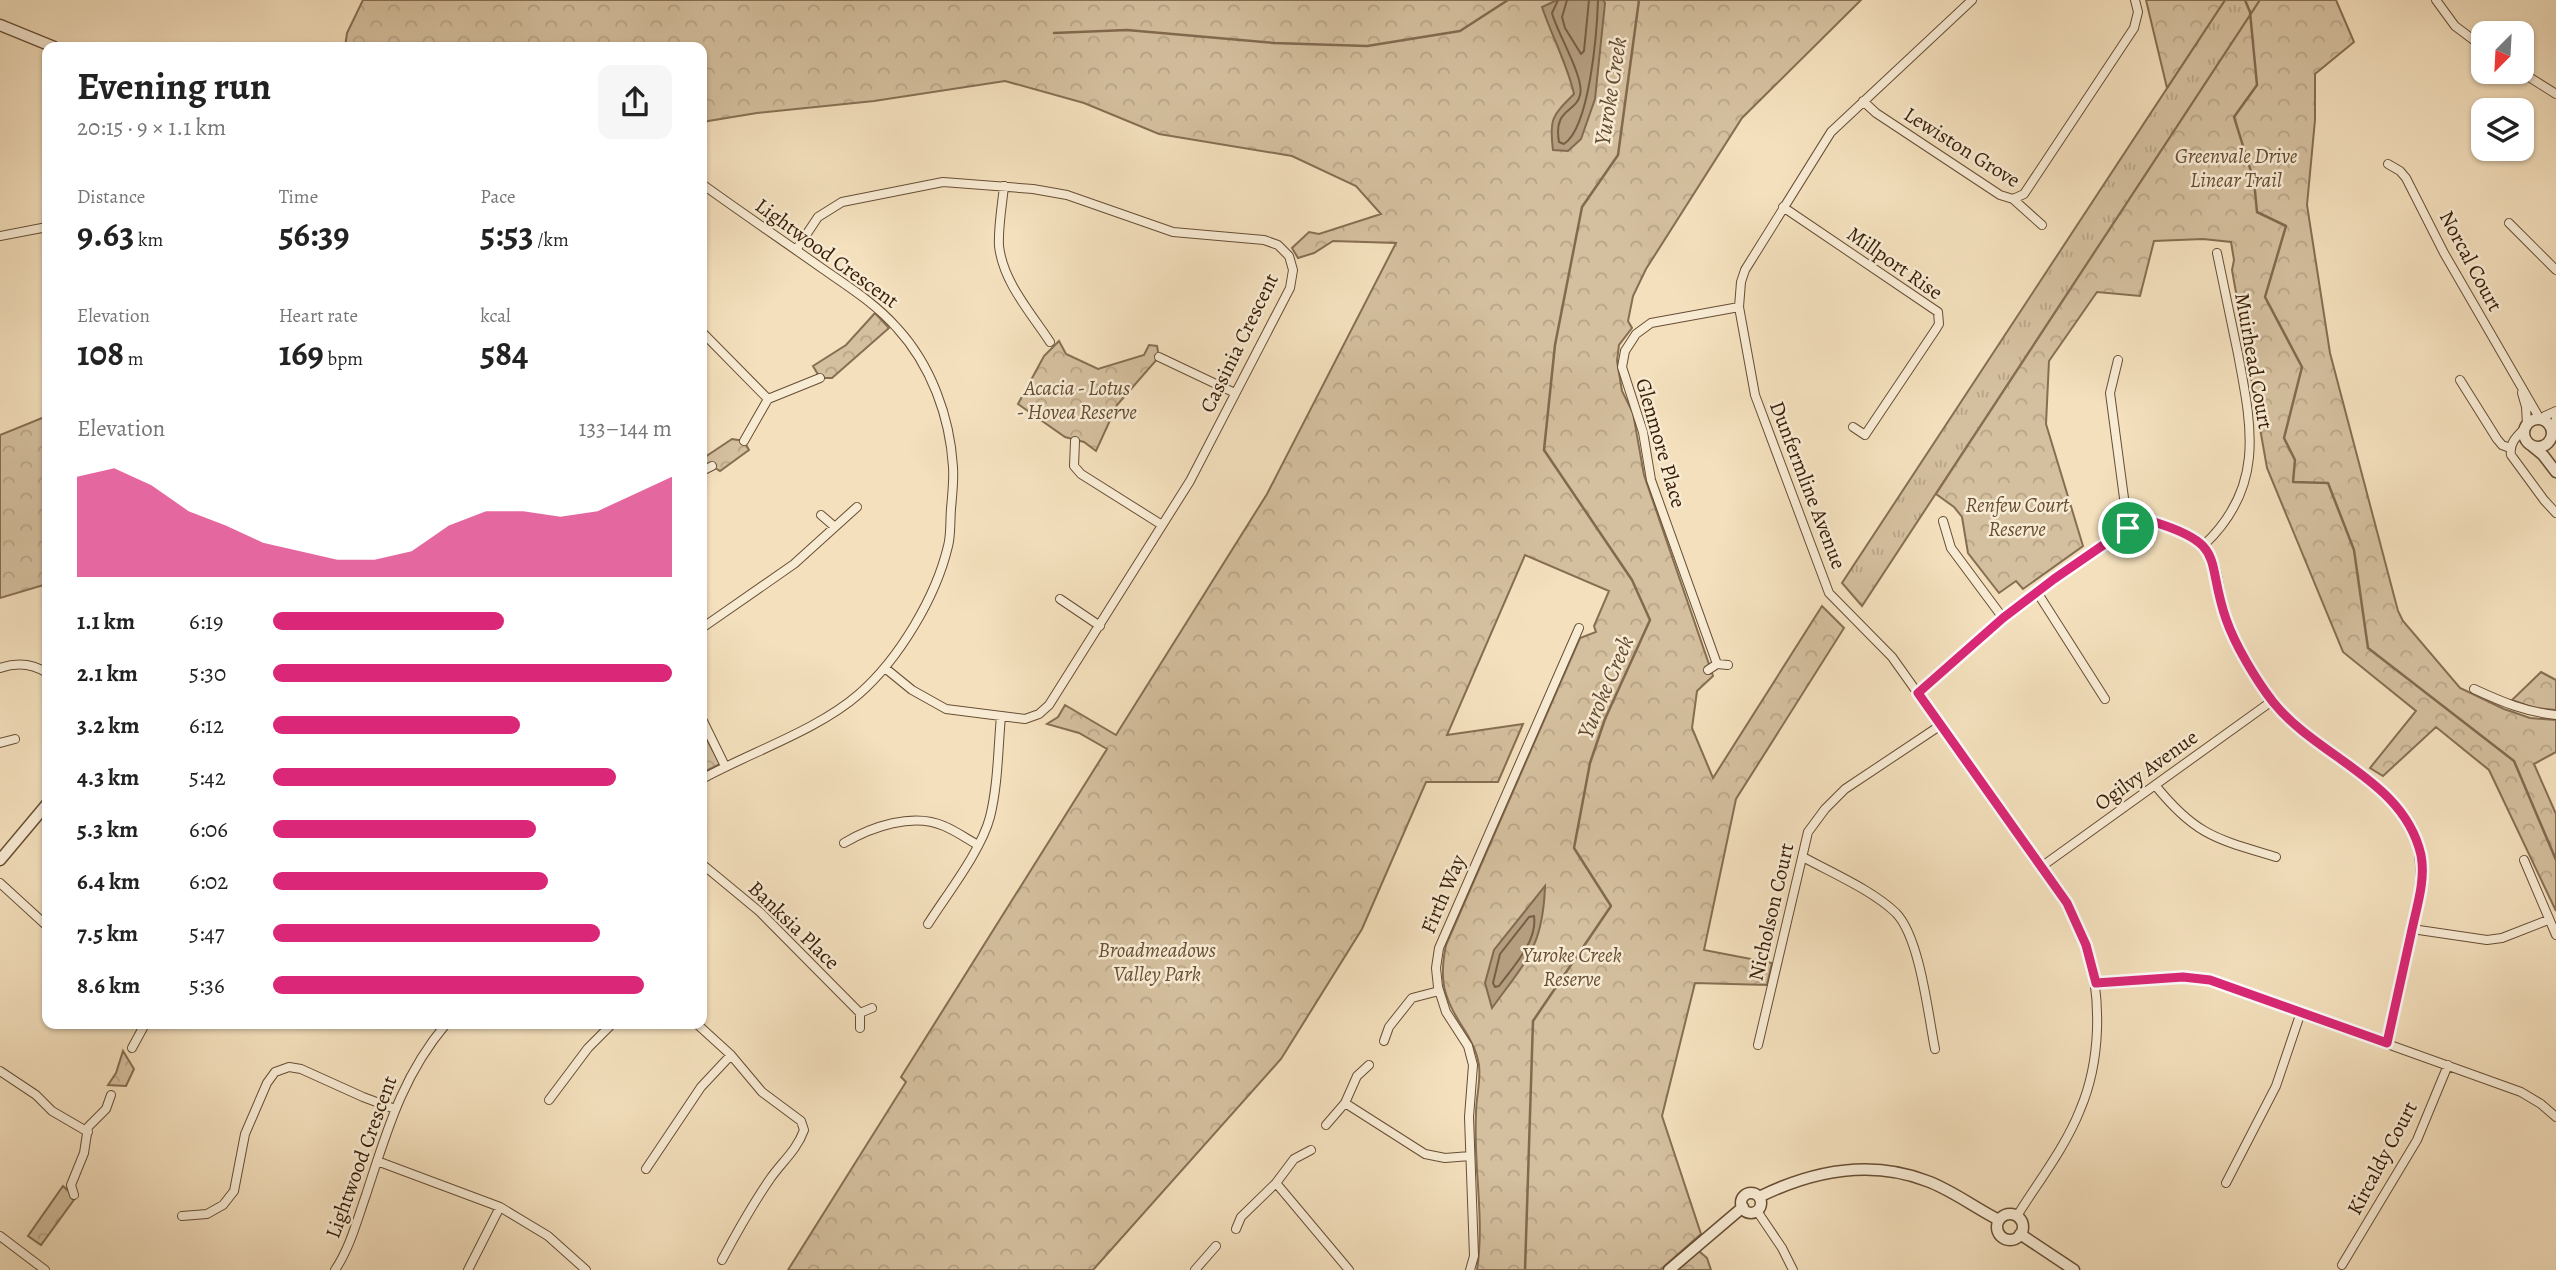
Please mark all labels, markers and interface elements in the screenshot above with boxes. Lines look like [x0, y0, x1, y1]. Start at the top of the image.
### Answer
north arrow [2471, 21, 2534, 84]
map controls [2471, 21, 2534, 161]
water label: Yuroke Creek [1587, 35, 1634, 147]
text: Evening run [77, 60, 271, 112]
button: share [598, 65, 672, 139]
button: layers [2471, 98, 2534, 161]
street label: Lewiston Grove [1899, 100, 2025, 194]
text: 20:15 · 9 × 1.1 km [77, 112, 226, 143]
park label: Greenvale Drive Linear Trail [2175, 142, 2298, 194]
text: Distance [77, 184, 145, 210]
text: Time [279, 184, 318, 210]
text: Pace [480, 184, 516, 210]
street label: Lightwood Crescent [750, 191, 904, 315]
street label: Norcal Court [2433, 206, 2509, 316]
text: 9.63 [77, 210, 134, 258]
text: 56:39 [279, 210, 350, 258]
text: 5:53 [480, 210, 534, 258]
street label: Millport Rise [1842, 220, 1948, 306]
text: km [134, 227, 163, 253]
text: /km [534, 227, 569, 253]
street label: Cassinia Crescent [1193, 269, 1285, 417]
street label: Muirhead Court [2228, 291, 2280, 431]
text: Elevation [77, 303, 150, 329]
text: Heart rate [279, 303, 358, 329]
text: kcal [480, 303, 511, 329]
text: 108 [77, 329, 124, 377]
text: 169 [279, 329, 324, 377]
text: 584 [480, 329, 529, 377]
text: m [124, 346, 144, 372]
text: bpm [324, 346, 363, 372]
park label: Acacia - Lotus - Hovea Reserve [1017, 374, 1137, 426]
street label: Glenmore Place [1629, 375, 1693, 511]
street label: Dunfermline Avenue [1763, 397, 1853, 573]
text: Elevation [77, 413, 165, 444]
text: 133–144 m [579, 413, 672, 444]
park label: Renfew Court Reserve [1965, 491, 2070, 543]
pin [2098, 498, 2158, 558]
icon: arrive [2109, 509, 2147, 547]
text: 1.1 km [77, 606, 135, 637]
text: 6:19 [189, 606, 223, 637]
water label: Yuroke Creek [1570, 631, 1641, 743]
text: 2.1 km [77, 658, 138, 689]
text: 5:30 [189, 658, 226, 689]
text: 3.2 km [77, 710, 140, 741]
text: 6:12 [189, 710, 224, 741]
street label: Ogilvy Avenue [2089, 723, 2203, 817]
text: 4.3 km [77, 762, 139, 793]
text: 5:42 [189, 762, 226, 793]
text: 5.3 km [77, 814, 138, 845]
text: 6:06 [189, 814, 228, 845]
street label: Nicholson Court [1742, 840, 1800, 984]
street label: Firth Way [1414, 850, 1472, 938]
text: 6.4 km [77, 866, 140, 897]
text: 6:02 [189, 866, 228, 897]
street label: Banksia Place [742, 874, 846, 976]
text: 7.5 km [77, 918, 138, 949]
text: 5:47 [189, 918, 224, 949]
park label: Broadmeadows Valley Park [1098, 936, 1216, 988]
park label: Yuroke Creek Reserve [1522, 941, 1622, 993]
text: 8.6 km [77, 970, 140, 1001]
text: 5:36 [189, 970, 225, 1001]
street label: Lightwood Crescent [319, 1072, 403, 1242]
street label: Kircaldy Court [2340, 1096, 2424, 1220]

